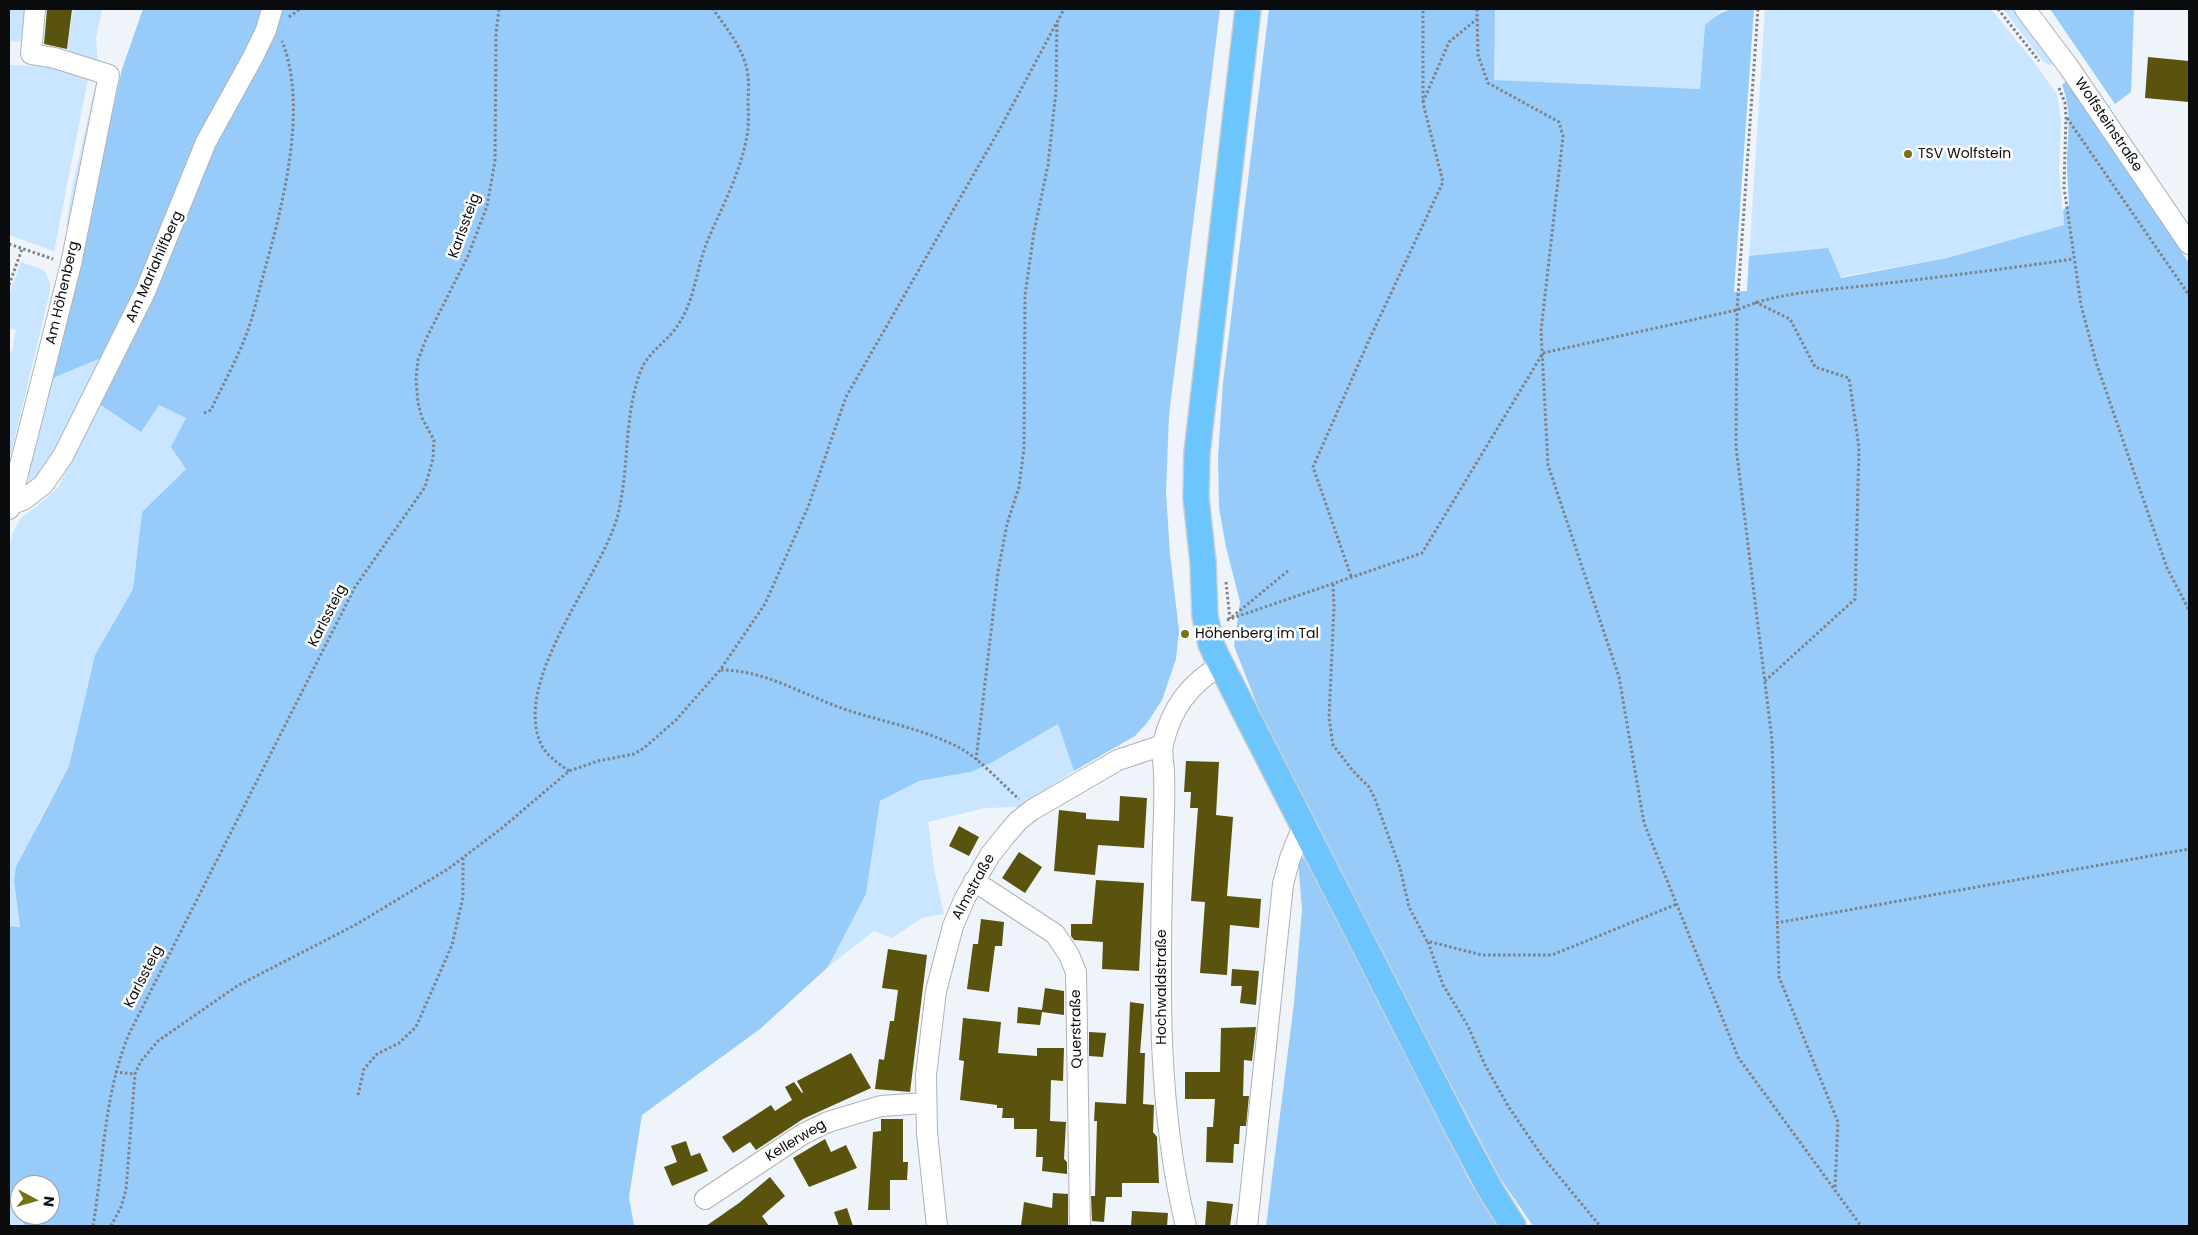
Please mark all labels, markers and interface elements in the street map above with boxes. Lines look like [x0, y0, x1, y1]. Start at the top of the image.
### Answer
street label: Wolfsteinstraße [2070, 75, 2146, 175]
place label: TSV Wolfstein [1918, 146, 2011, 162]
marker: TSV Wolfstein [1902, 148, 1914, 160]
street label: Karlssteig [446, 191, 484, 261]
street label: Am Mariahilfberg [123, 209, 187, 325]
street label: Am Höhenberg [43, 240, 83, 346]
street label: Karlssteig [305, 582, 351, 650]
place label: Höhenberg im Tal [1195, 626, 1319, 642]
marker: Höhenberg im Tal [1179, 628, 1191, 640]
street label: Almstraße [949, 851, 999, 923]
street label: Hochwaldstraße [1154, 929, 1170, 1045]
street label: Karlssteig [121, 943, 167, 1011]
street label: Querstraße [1068, 989, 1086, 1069]
street label: Kellerweg [763, 1116, 829, 1166]
north arrow [10, 1175, 60, 1225]
text: N [38, 1195, 59, 1208]

